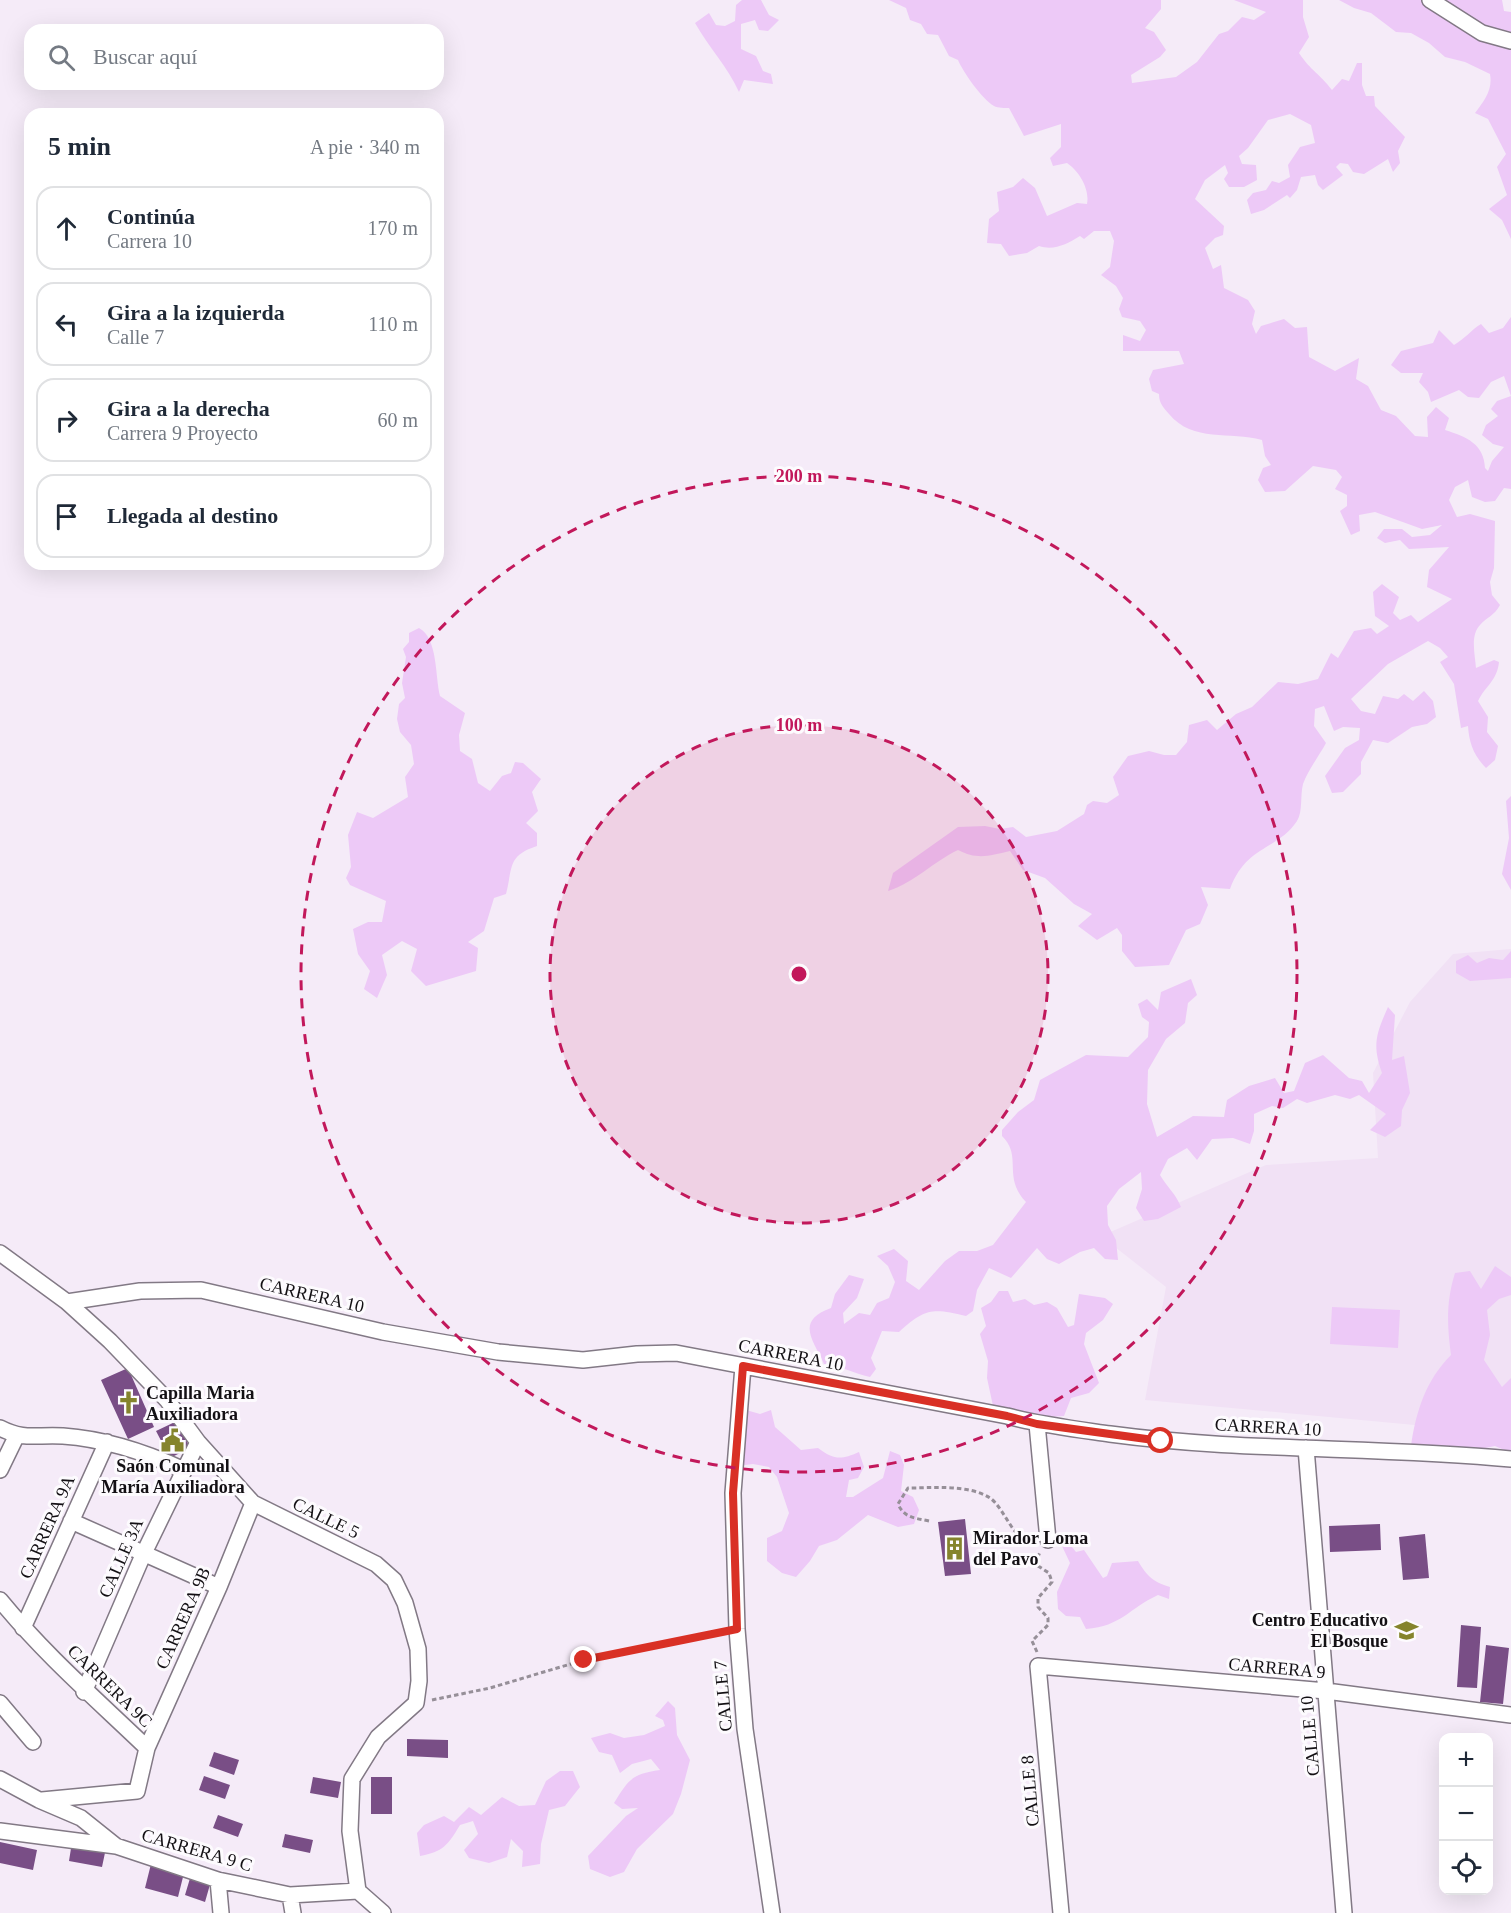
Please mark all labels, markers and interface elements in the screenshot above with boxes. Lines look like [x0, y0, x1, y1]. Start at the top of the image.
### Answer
search box [24, 24, 444, 90]
icon: search [45, 41, 78, 74]
text: Buscar aquí [93, 44, 197, 69]
text: 5 min [48, 132, 111, 161]
text: A pie · 340 m [310, 136, 420, 158]
text: Continúa [107, 204, 195, 229]
icon: ahead [50, 212, 83, 245]
text: 170 m [367, 217, 418, 239]
text: Carrera 10 [107, 230, 192, 252]
text: Gira a la izquierda [107, 300, 285, 325]
icon: left [50, 308, 83, 341]
text: 110 m [368, 313, 418, 335]
text: Calle 7 [107, 326, 164, 348]
text: Gira a la derecha [107, 396, 270, 421]
icon: right [50, 404, 83, 437]
text: 60 m [377, 409, 418, 431]
text: Carrera 9 Proyecto [107, 422, 258, 444]
text: 200 m [776, 466, 822, 486]
icon: arrive [50, 500, 83, 533]
text: Llegada al destino [107, 503, 278, 528]
text: 100 m [776, 715, 822, 735]
centre of rings [789, 964, 809, 984]
street label: CARRERA 10 [258, 1273, 366, 1317]
street label: CARRERA 10 [737, 1335, 845, 1375]
place label: Capilla Maria Auxiliadora [146, 1383, 255, 1424]
church icon: Capilla Maria Auxiliadora [115, 1390, 141, 1416]
street label: CARRERA 10 [1214, 1414, 1322, 1440]
public building icon: Saón Comunal María Auxiliadora [160, 1427, 186, 1453]
route start [1147, 1427, 1173, 1453]
place label: Saón Comunal María Auxiliadora [101, 1456, 245, 1497]
street label: CARRERA 9A [15, 1472, 79, 1582]
street label: CALLE 5 [289, 1493, 363, 1543]
street label: CALLE 3A [95, 1515, 147, 1601]
place label: Mirador Loma del Pavo [973, 1528, 1088, 1569]
building icon: Mirador Loma del Pavo [942, 1535, 968, 1561]
street label: CARRERA 9B [152, 1564, 214, 1672]
place label: Centro Educativo El Bosque [1252, 1610, 1388, 1651]
school or university icon: Centro Educativo El Bosque [1393, 1617, 1419, 1643]
street label: CARRERA 9C [64, 1641, 156, 1731]
route end [570, 1646, 596, 1672]
street label: CARRERA 9 [1228, 1654, 1326, 1682]
street label: CALLE 7 [710, 1660, 736, 1732]
street label: CALLE 10 [1297, 1695, 1323, 1777]
map controls [1439, 1733, 1493, 1895]
button: + [1439, 1733, 1493, 1787]
street label: CALLE 8 [1017, 1755, 1043, 1827]
button: − [1439, 1787, 1493, 1841]
street label: CARRERA 9 C [139, 1825, 255, 1875]
button: locate [1439, 1841, 1493, 1895]

